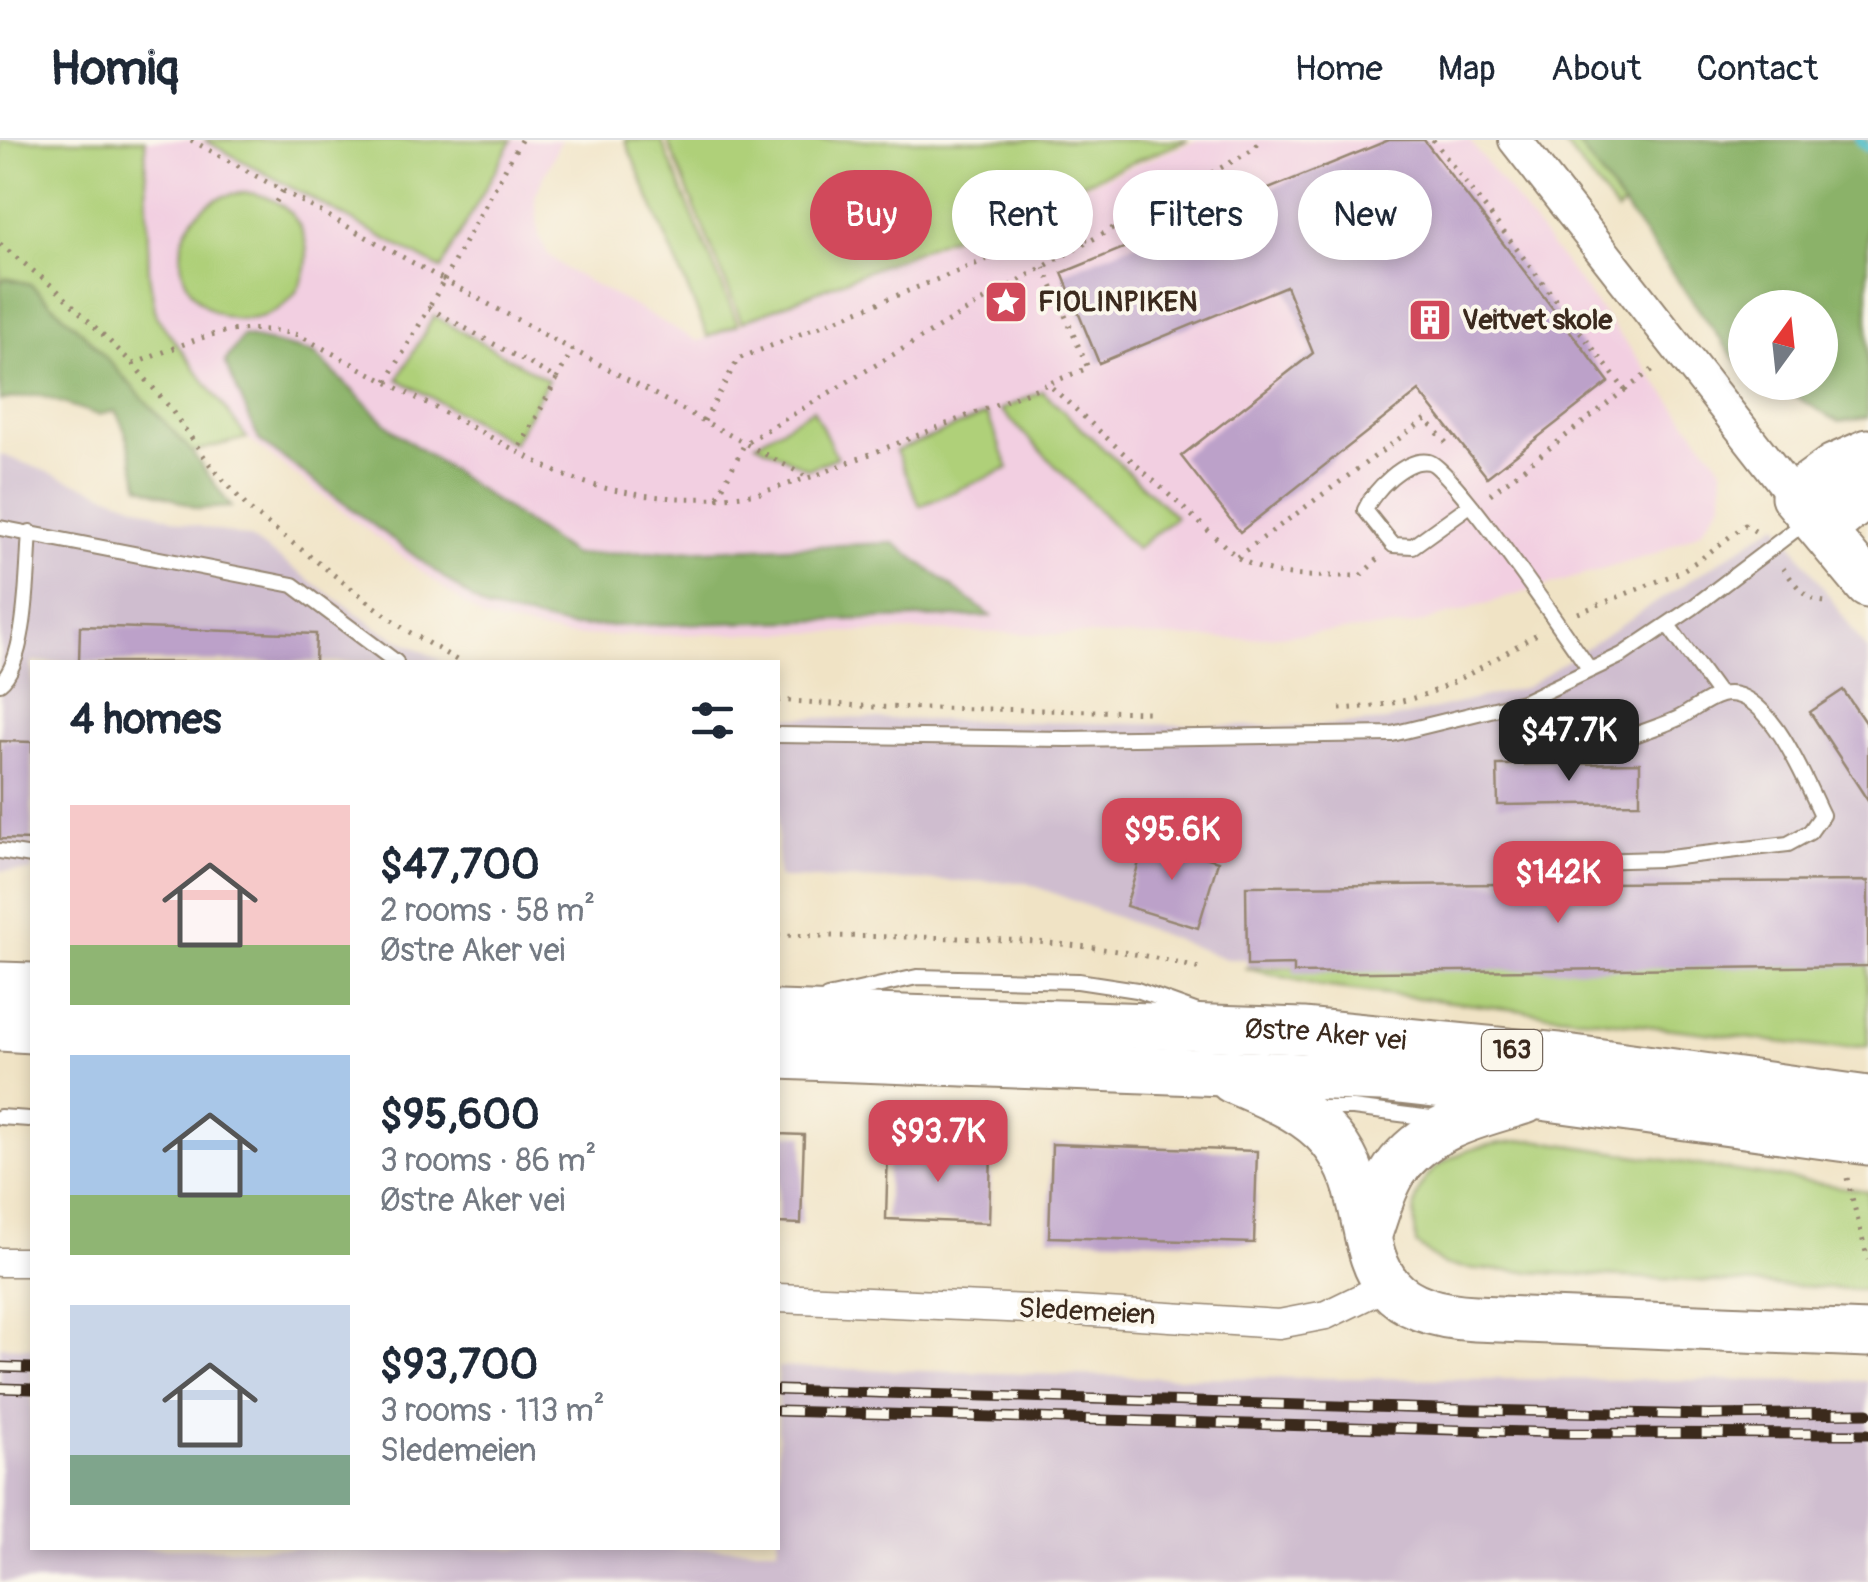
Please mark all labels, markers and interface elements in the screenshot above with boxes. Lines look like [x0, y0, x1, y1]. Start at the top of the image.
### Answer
text: Homiq [50, 39, 178, 99]
text: Home [1295, 47, 1383, 91]
text: Map [1438, 47, 1496, 91]
text: About [1551, 47, 1641, 91]
text: Contact [1696, 47, 1818, 91]
chip: Buy [810, 170, 932, 260]
chip: Rent [952, 170, 1093, 260]
chip: Filters [1113, 170, 1278, 260]
chip: New [1298, 170, 1432, 260]
place icon: FIOLINPIKEN [983, 279, 1029, 325]
place label: FIOLINPIKEN [1038, 285, 1197, 320]
north arrow [1728, 290, 1838, 400]
map controls [1728, 290, 1838, 400]
building icon: Veitvet skole [1407, 297, 1453, 343]
place label: Veitvet skole [1462, 303, 1614, 338]
icon: filters [685, 693, 740, 748]
text: 4 homes [70, 694, 221, 746]
pin: $47.7K [1488, 699, 1650, 784]
text: $47.7K [1521, 711, 1617, 751]
pin: $95.6K [1091, 798, 1253, 883]
text: $95.6K [1124, 810, 1220, 850]
text: $47,700 [380, 839, 540, 891]
pin: $142K [1488, 841, 1628, 926]
icon: home [150, 845, 270, 965]
text: $142K [1515, 853, 1601, 893]
text: 2 rooms · 58 m² [380, 891, 595, 931]
text: Østre Aker vei [380, 931, 565, 971]
street label: Østre Aker vei [1244, 1012, 1408, 1059]
road number: 163 [1482, 1030, 1542, 1070]
text: $95,600 [380, 1089, 540, 1141]
icon: home [150, 1095, 270, 1215]
pin: $93.7K [857, 1100, 1019, 1185]
text: $93.7K [891, 1112, 985, 1152]
text: 3 rooms · 86 m² [380, 1141, 597, 1181]
text: Østre Aker vei [380, 1181, 565, 1221]
street label: Sledemeien [1018, 1291, 1156, 1333]
text: $93,700 [380, 1339, 538, 1391]
icon: home [150, 1345, 270, 1465]
text: 3 rooms · 113 m² [380, 1391, 605, 1431]
text: Sledemeien [380, 1431, 537, 1471]

